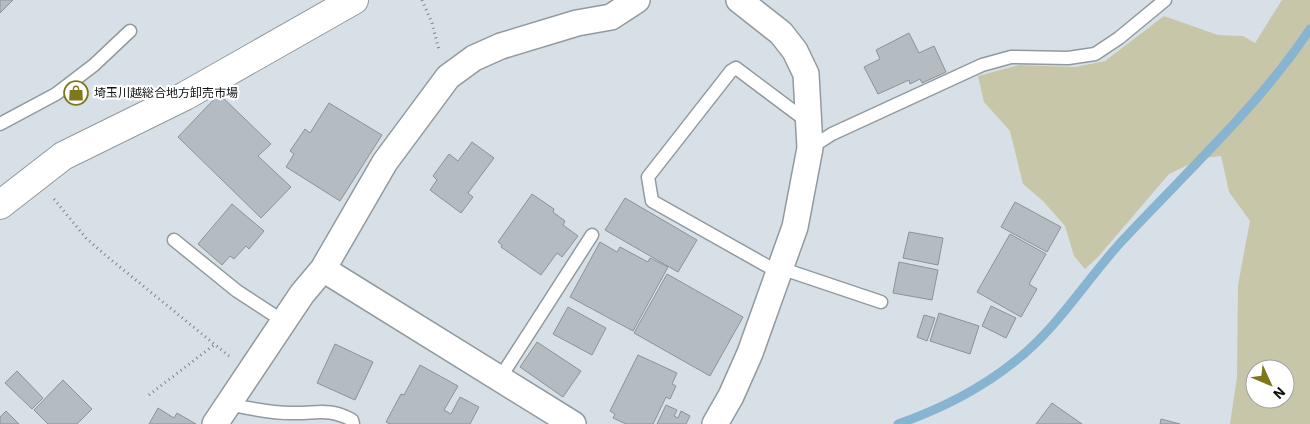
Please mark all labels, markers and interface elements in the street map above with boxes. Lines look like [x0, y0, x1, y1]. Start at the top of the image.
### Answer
shop icon: 埼玉川越総合地方卸売市場 [63, 80, 89, 106]
place label: 埼玉川越総合地方卸売市場 [94, 85, 238, 100]
north arrow [1245, 359, 1295, 409]
text: N [1269, 383, 1289, 403]

